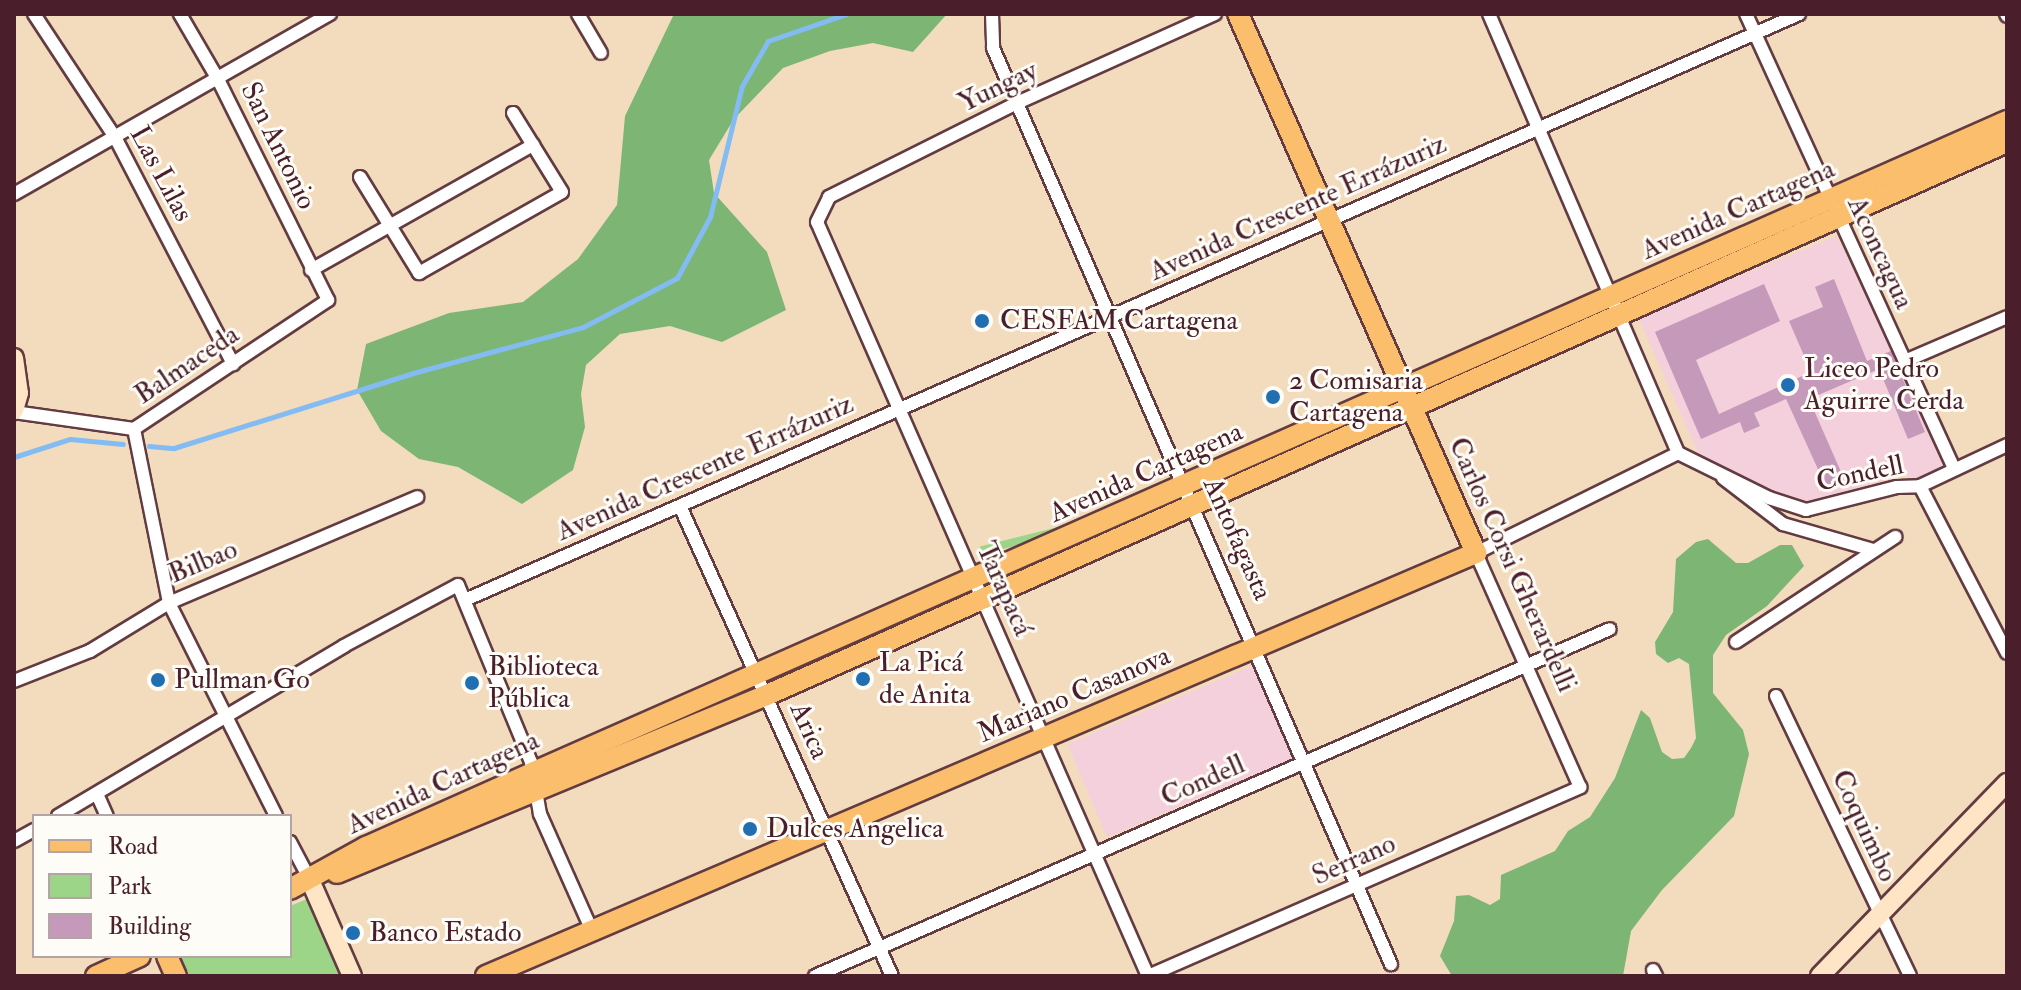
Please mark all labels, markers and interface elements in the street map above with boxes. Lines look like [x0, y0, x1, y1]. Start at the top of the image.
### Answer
street label: Yungay [953, 54, 1043, 120]
street label: San Antonio [233, 77, 323, 215]
street label: Las Lilas [122, 121, 200, 227]
street label: Avenida Crescente Errázuriz [1144, 127, 1452, 289]
street label: Avenida Cartagena [1636, 152, 1840, 268]
street label: Aconcagua [1839, 192, 1921, 314]
place label: CESFAM Cartagena [1000, 304, 1238, 338]
marker: CESFAM Cartagena [971, 310, 993, 332]
street label: Balmaceda [128, 318, 246, 412]
place label: Liceo Pedro Aguirre Cerda [1804, 352, 1964, 418]
place label: 2 Comisaria Cartagena [1289, 364, 1423, 430]
marker: Liceo Pedro Aguirre Cerda [1779, 376, 1797, 394]
street label: Avenida Crescente Errázuriz [551, 387, 859, 549]
marker: 2 Comisaria Cartagena [1264, 388, 1282, 406]
street label: Avenida Cartagena [1044, 415, 1248, 531]
street label: Carlos Corsi Gherardelli [1441, 433, 1583, 697]
street label: Condell [1813, 448, 1907, 500]
street label: Antofagasta [1195, 473, 1279, 605]
street label: Bilbao [164, 533, 242, 591]
street label: Tarapacá [968, 537, 1040, 641]
street label: Mariano Casanova [973, 639, 1175, 751]
place label: La Picá de Anita [879, 646, 970, 712]
place label: Biblioteca Pública [488, 650, 599, 716]
place label: Pullman Go [174, 663, 310, 697]
marker: La Picá de Anita [854, 670, 872, 688]
marker: Pullman Go [149, 671, 167, 689]
marker: Biblioteca Pública [463, 674, 481, 692]
street label: Arica [782, 698, 836, 764]
street label: Avenida Cartagena [342, 724, 544, 842]
street label: Condell [1156, 748, 1250, 814]
street label: Coquimbo [1824, 765, 1904, 887]
place label: Dulces Angelica [766, 812, 944, 846]
legend [32, 814, 292, 958]
marker: Dulces Angelica [741, 820, 759, 838]
street label: Serrano [1307, 827, 1401, 893]
text: Road [108, 831, 158, 862]
text: Park [108, 871, 152, 902]
text: Building [108, 911, 191, 942]
place label: Banco Estado [369, 916, 521, 950]
marker: Banco Estado [344, 924, 362, 942]

